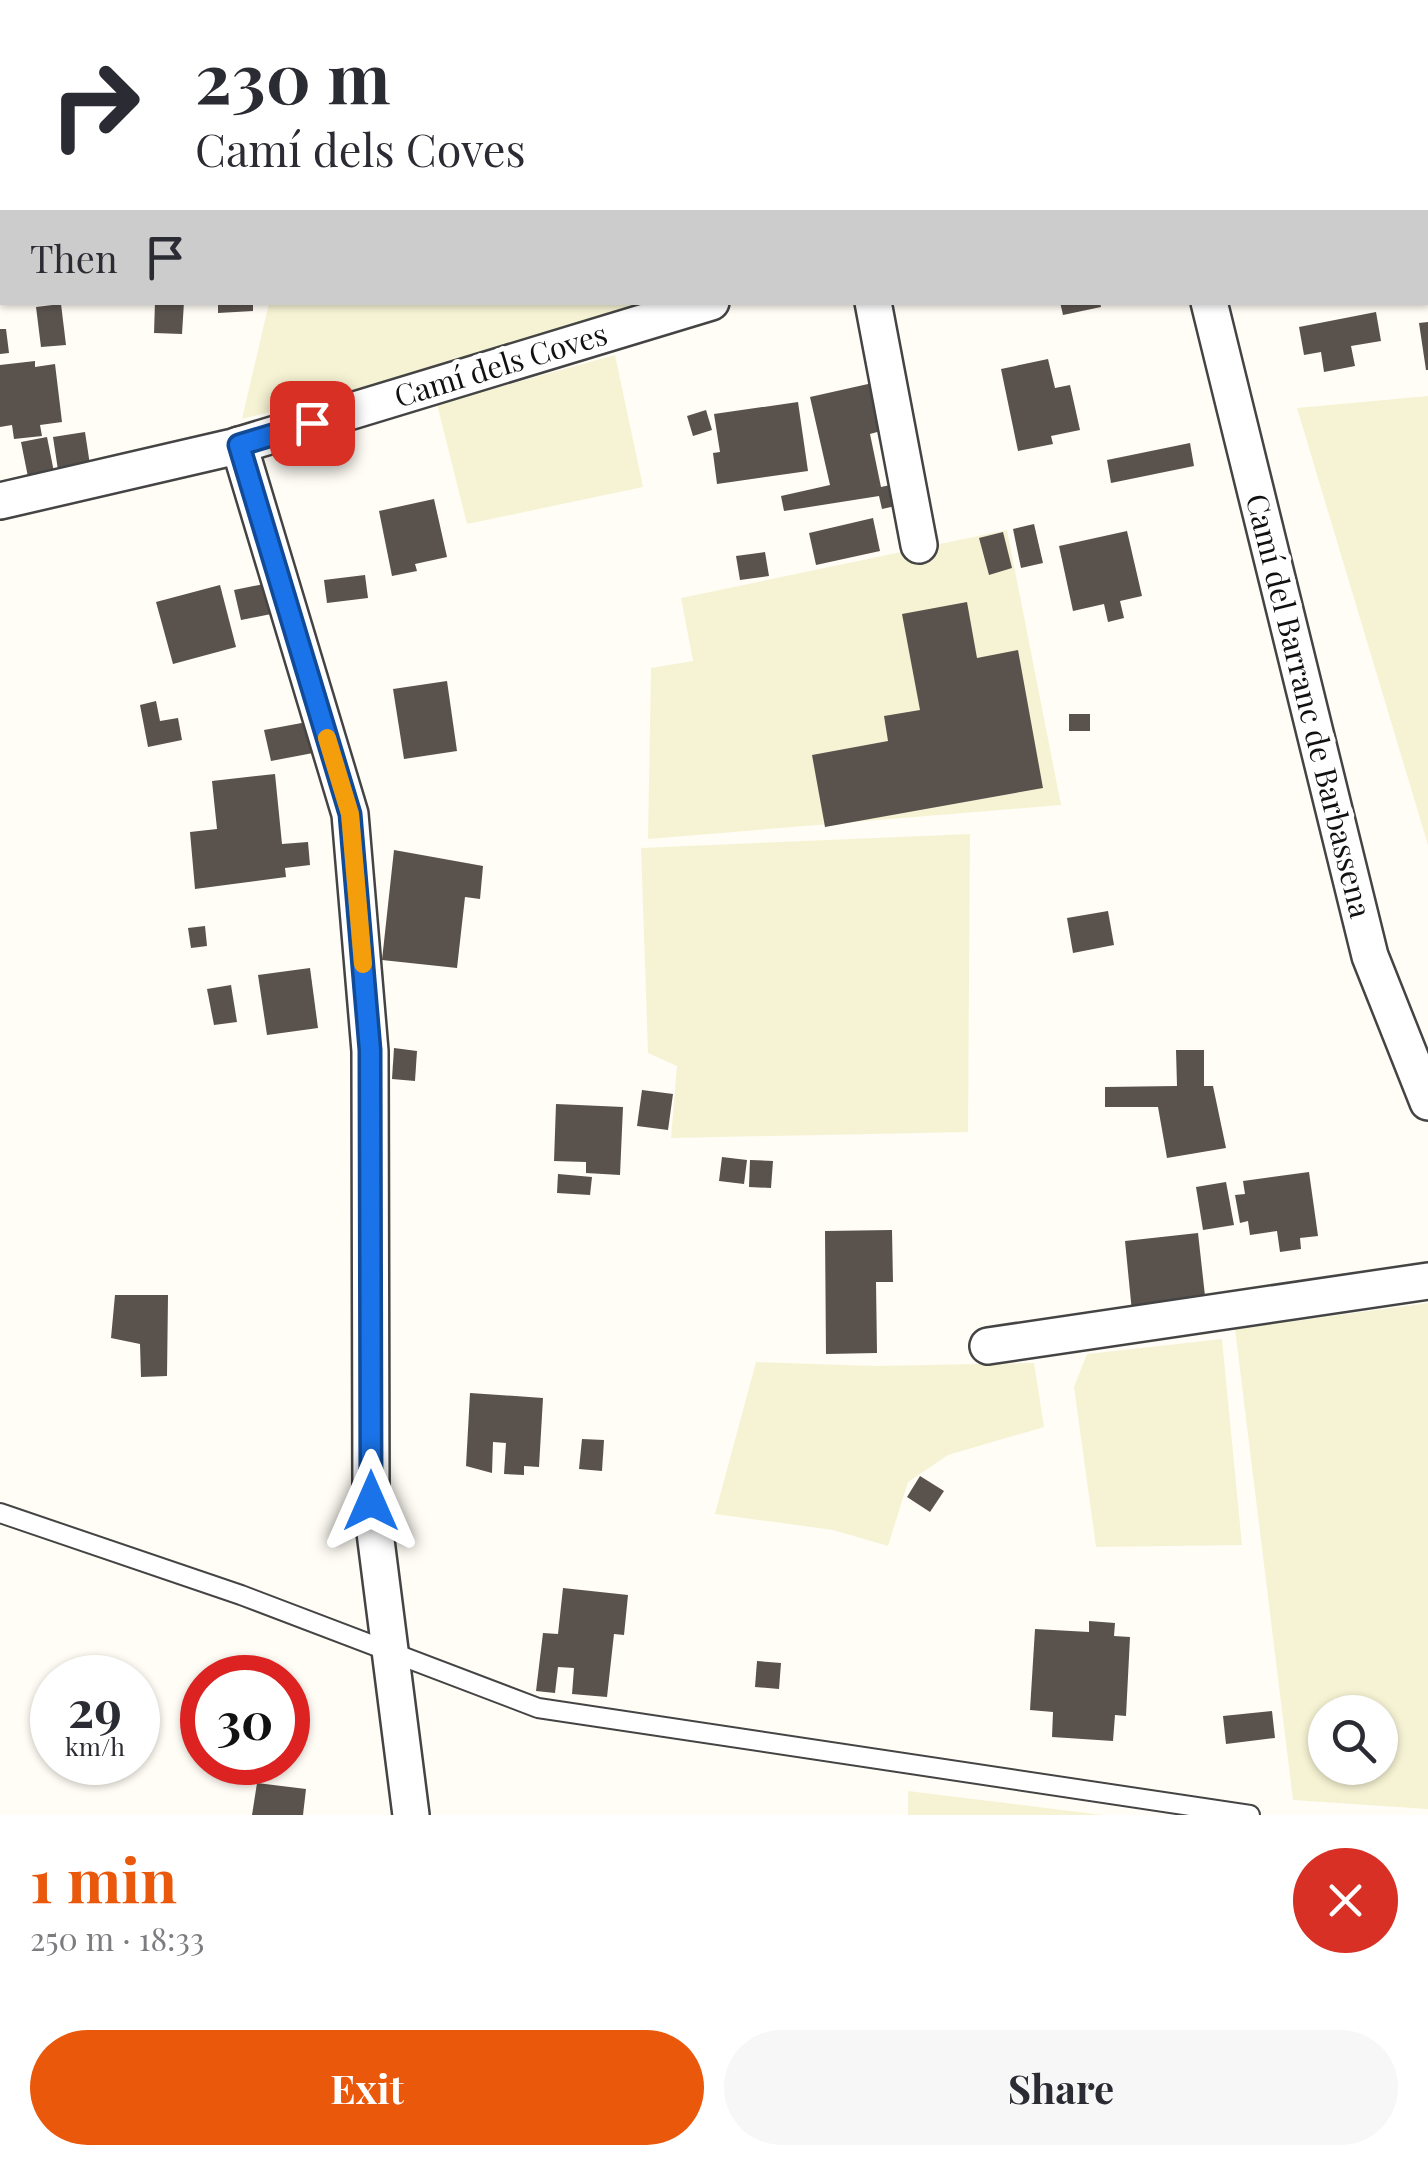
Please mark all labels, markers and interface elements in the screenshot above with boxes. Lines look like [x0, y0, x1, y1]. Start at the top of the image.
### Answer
text: 230 m [195, 28, 391, 122]
icon: right [30, 40, 160, 170]
text: Camí dels Coves [195, 118, 526, 178]
icon: arrive [138, 230, 193, 285]
text: Then [30, 232, 118, 283]
street label: Camí dels Coves [389, 313, 612, 415]
pin [270, 381, 355, 466]
icon: arrive [285, 396, 340, 451]
street label: Camí del Barranc de Barbassena [1238, 489, 1382, 922]
position arrow [319, 1449, 423, 1553]
speed limit sign: 30 [180, 1655, 310, 1785]
text: 29 [68, 1674, 122, 1741]
map controls [1308, 1695, 1398, 1785]
button: search [1308, 1695, 1398, 1785]
text: km/h [65, 1729, 125, 1762]
text: 1 min [30, 1838, 177, 1918]
button: close [1293, 1848, 1398, 1953]
text: 250 m · 18:33 [30, 1916, 204, 1959]
button: Exit [30, 2030, 704, 2145]
button: Share [724, 2030, 1398, 2145]

